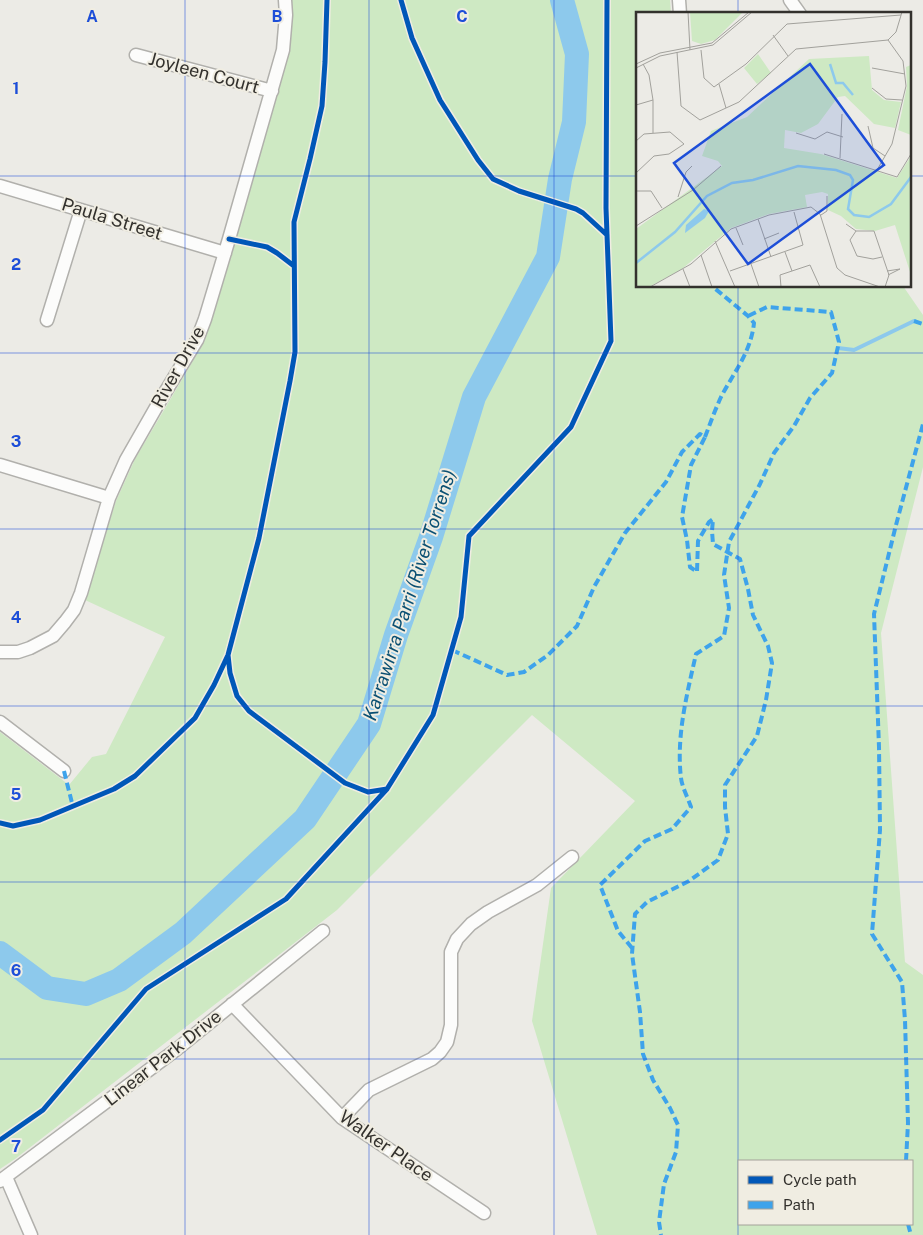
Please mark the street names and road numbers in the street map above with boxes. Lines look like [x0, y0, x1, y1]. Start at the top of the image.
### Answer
street label: Joyleen Court [146, 48, 262, 97]
street label: Paula Street [59, 193, 165, 244]
street label: River Drive [147, 322, 209, 411]
street label: Linear Park Drive [100, 1005, 225, 1110]
street label: Walker Place [335, 1106, 437, 1186]

